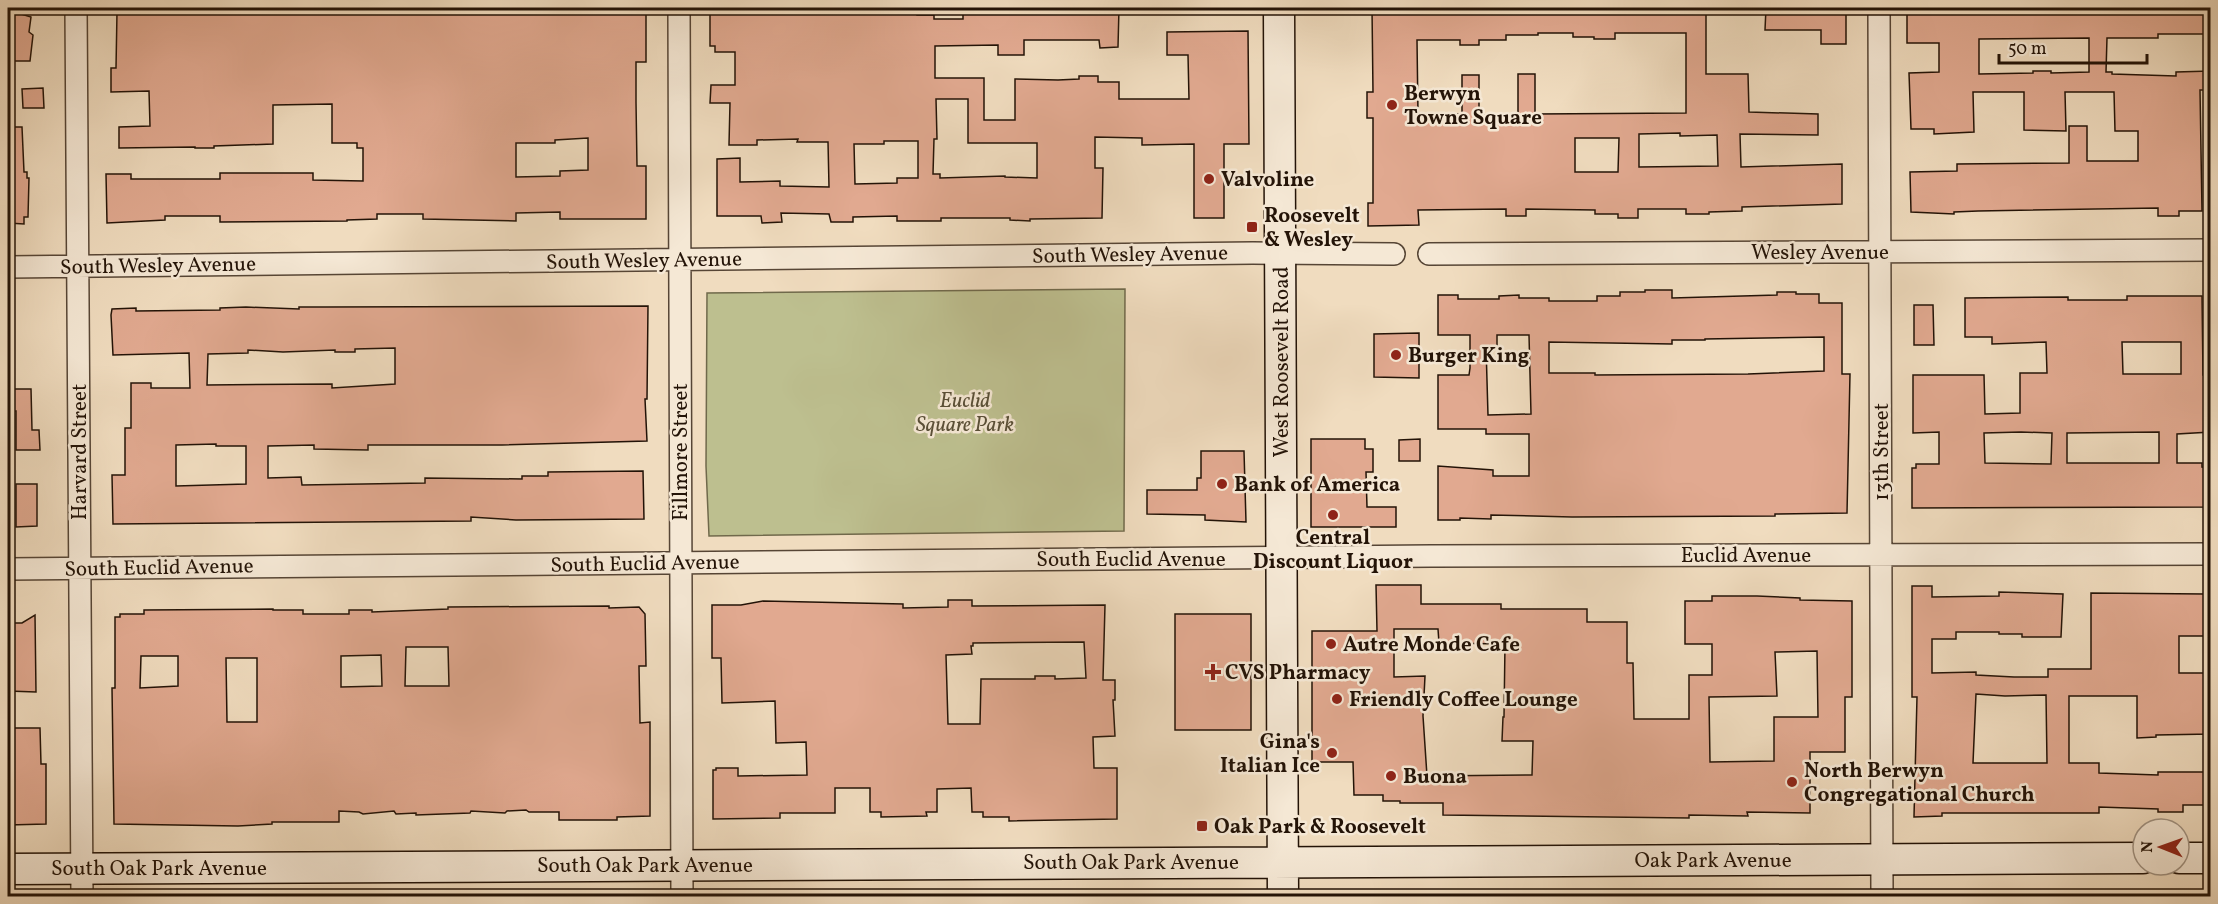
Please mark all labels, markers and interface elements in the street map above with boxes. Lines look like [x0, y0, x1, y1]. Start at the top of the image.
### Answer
scale bar [1999, 27, 2148, 65]
text: 50 m [2008, 37, 2047, 62]
place label: Berwyn Towne Square [1404, 80, 1542, 133]
marker: Berwyn Towne Square [1385, 98, 1399, 112]
place label: Valvoline [1221, 166, 1314, 195]
marker: Valvoline [1202, 172, 1216, 186]
place label: Roosevelt & Wesley [1264, 202, 1360, 255]
marker: Roosevelt & Wesley [1245, 220, 1259, 234]
street label: South Wesley Avenue [1032, 239, 1228, 272]
street label: Wesley Avenue [1751, 239, 1889, 268]
street label: South Wesley Avenue [546, 245, 742, 278]
street label: South Wesley Avenue [60, 250, 256, 283]
street label: West Roosevelt Road [1268, 266, 1297, 458]
place label: Burger King [1408, 342, 1529, 371]
marker: Burger King [1389, 348, 1403, 362]
street label: Fillmore Street [667, 383, 696, 521]
street label: Harvard Street [66, 384, 95, 520]
park label: Euclid Square Park [916, 387, 1014, 440]
street label: 13th Street [1868, 403, 1897, 501]
place label: Bank of America [1234, 471, 1400, 500]
marker: Bank of America [1215, 477, 1229, 491]
marker: Central Discount Liquor [1326, 508, 1340, 522]
place label: Central Discount Liquor [1253, 524, 1413, 577]
street label: Euclid Avenue [1681, 542, 1811, 571]
street label: South Euclid Avenue [1036, 546, 1226, 575]
street label: South Euclid Avenue [550, 548, 740, 581]
street label: South Euclid Avenue [64, 552, 254, 585]
place label: Autre Monde Cafe [1343, 631, 1520, 660]
marker: Autre Monde Cafe [1324, 637, 1338, 651]
place label: CVS Pharmacy [1225, 659, 1371, 688]
marker: CVS Pharmacy [1206, 665, 1220, 679]
place label: Friendly Coffee Lounge [1349, 686, 1578, 715]
marker: Friendly Coffee Lounge [1330, 692, 1344, 706]
place label: Gina's Italian Ice [1220, 728, 1320, 781]
marker: Gina's Italian Ice [1325, 746, 1339, 760]
place label: North Berwyn Congregational Church [1804, 757, 2035, 810]
place label: Buona [1403, 763, 1467, 792]
marker: Buona [1384, 769, 1398, 783]
marker: North Berwyn Congregational Church [1785, 775, 1799, 789]
place label: Oak Park & Roosevelt [1214, 813, 1426, 842]
north arrow [2131, 817, 2191, 877]
marker: Oak Park & Roosevelt [1195, 819, 1209, 833]
text: N [2137, 840, 2159, 853]
street label: Oak Park Avenue [1634, 847, 1792, 876]
street label: South Oak Park Avenue [1023, 849, 1239, 878]
street label: South Oak Park Avenue [537, 852, 753, 881]
street label: South Oak Park Avenue [51, 855, 267, 884]

